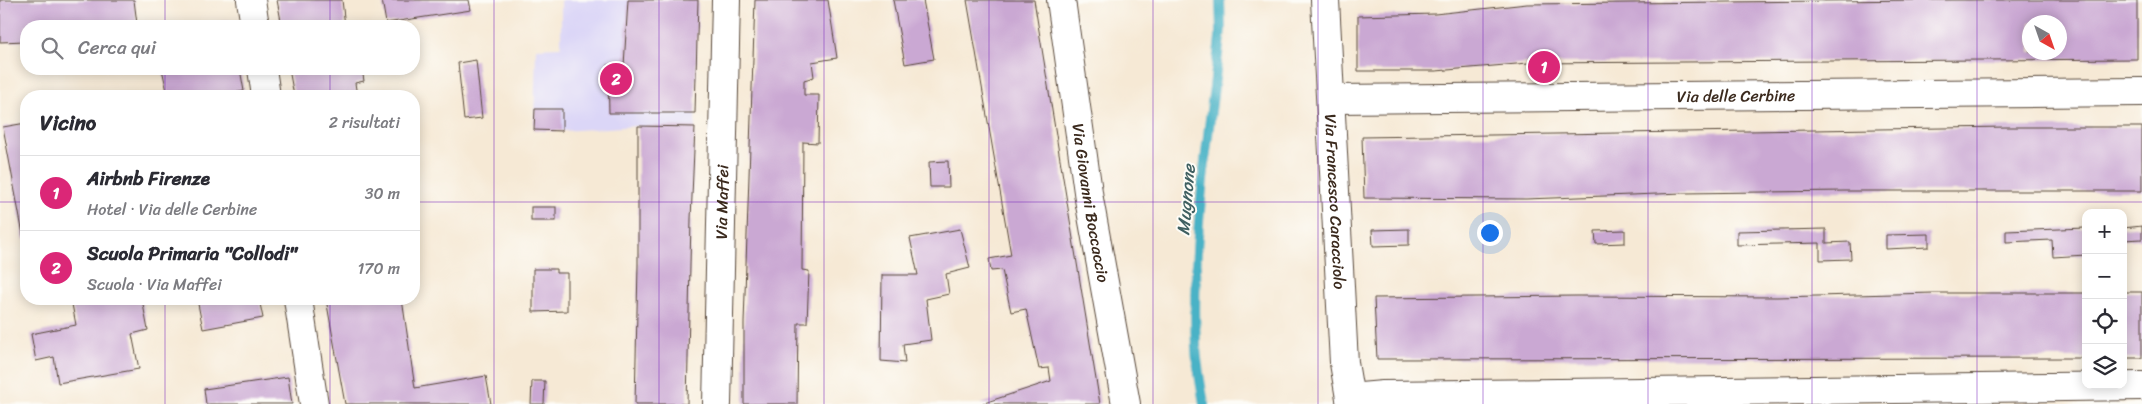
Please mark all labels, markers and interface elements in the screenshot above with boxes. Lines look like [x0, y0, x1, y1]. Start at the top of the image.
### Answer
north arrow [2022, 15, 2067, 60]
search box [20, 20, 420, 75]
text: Cerca qui [78, 31, 156, 64]
icon: search [38, 34, 66, 62]
pin: 1 [1528, 48, 1560, 86]
pin: 2 [600, 60, 632, 98]
street label: Via delle Cerbine [1677, 81, 1795, 111]
text: Vicino [40, 104, 96, 142]
text: 2 risultati [329, 108, 400, 137]
street label: Via Francesco Caracciolo [1316, 113, 1354, 290]
street label: Via Giovanni Boccaccio [1063, 121, 1118, 285]
water label: Mugnone [1167, 161, 1205, 237]
text: Airbnb Firenze [87, 162, 210, 195]
street label: Via Maffei [707, 164, 737, 240]
text: 1 [53, 179, 59, 208]
text: 30 m [365, 179, 400, 208]
text: Hotel · Via delle Cerbine [87, 195, 257, 224]
map controls [2082, 209, 2127, 389]
button: + [2082, 209, 2127, 254]
your location [1477, 220, 1503, 246]
text: Scuola Primaria "Collodi" [87, 237, 297, 270]
text: 2 [51, 254, 61, 283]
text: 170 m [357, 254, 400, 283]
button: − [2082, 254, 2127, 299]
text: Scuola · Via Maffei [87, 270, 222, 299]
button: locate [2082, 299, 2127, 344]
button: layers [2082, 344, 2127, 389]

